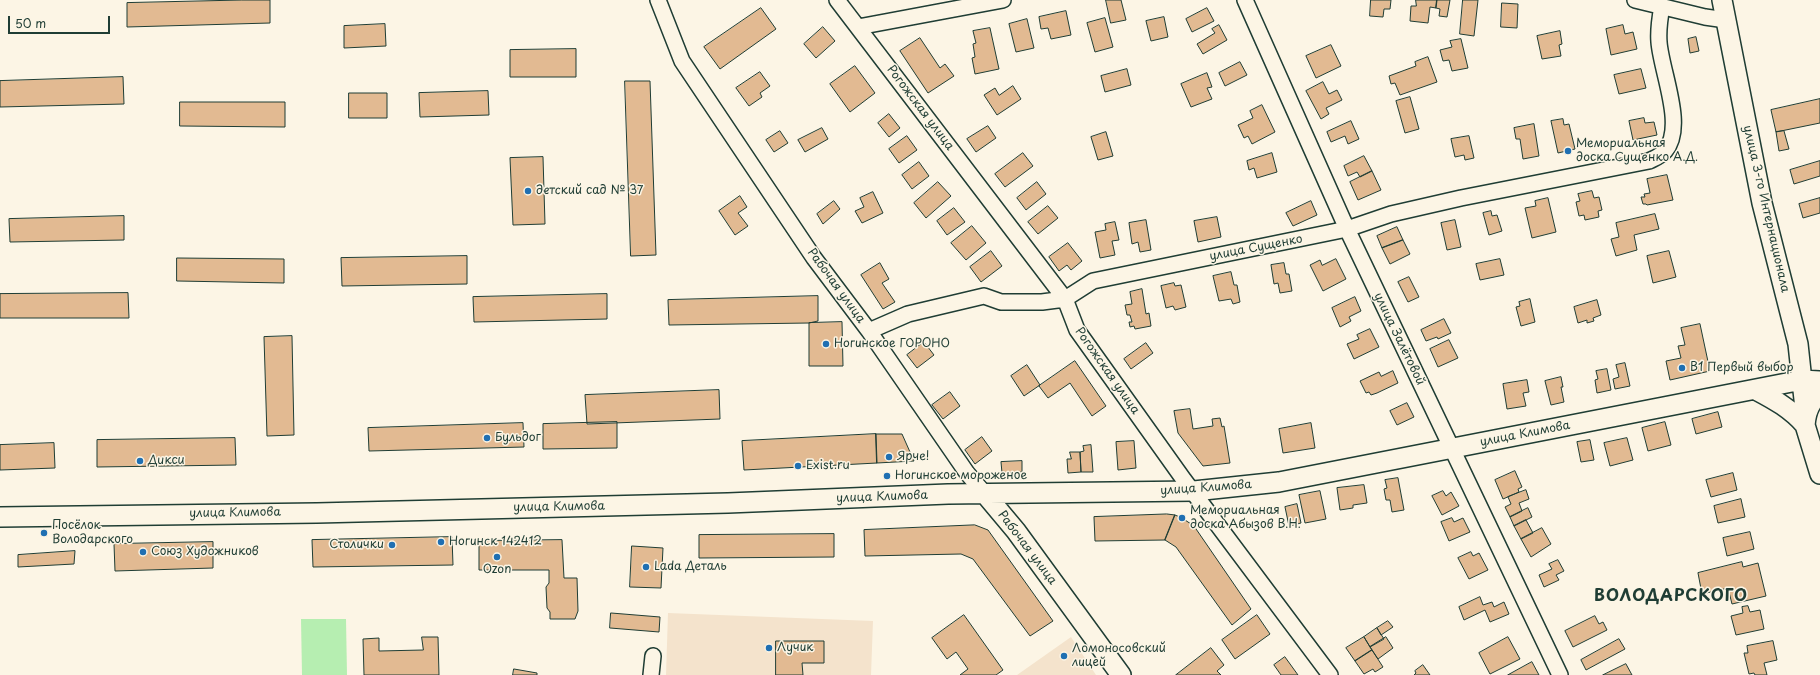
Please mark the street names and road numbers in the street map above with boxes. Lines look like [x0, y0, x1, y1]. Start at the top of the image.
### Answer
street label: Рогожская улица [883, 63, 957, 153]
street label: улица 3-го Интернационала [1740, 124, 1792, 294]
street label: улица Сущенко [1208, 232, 1304, 264]
street label: Рабочая улица [804, 246, 868, 326]
street label: улица Залётовой [1370, 290, 1428, 388]
street label: Рогожская улица [1072, 325, 1142, 417]
street label: улица Климова [1479, 418, 1571, 450]
street label: улица Климова [1160, 478, 1252, 498]
street label: улица Климова [836, 488, 928, 506]
street label: улица Климова [513, 499, 605, 515]
street label: улица Климова [189, 505, 281, 521]
street label: Рабочая улица [995, 508, 1059, 588]

